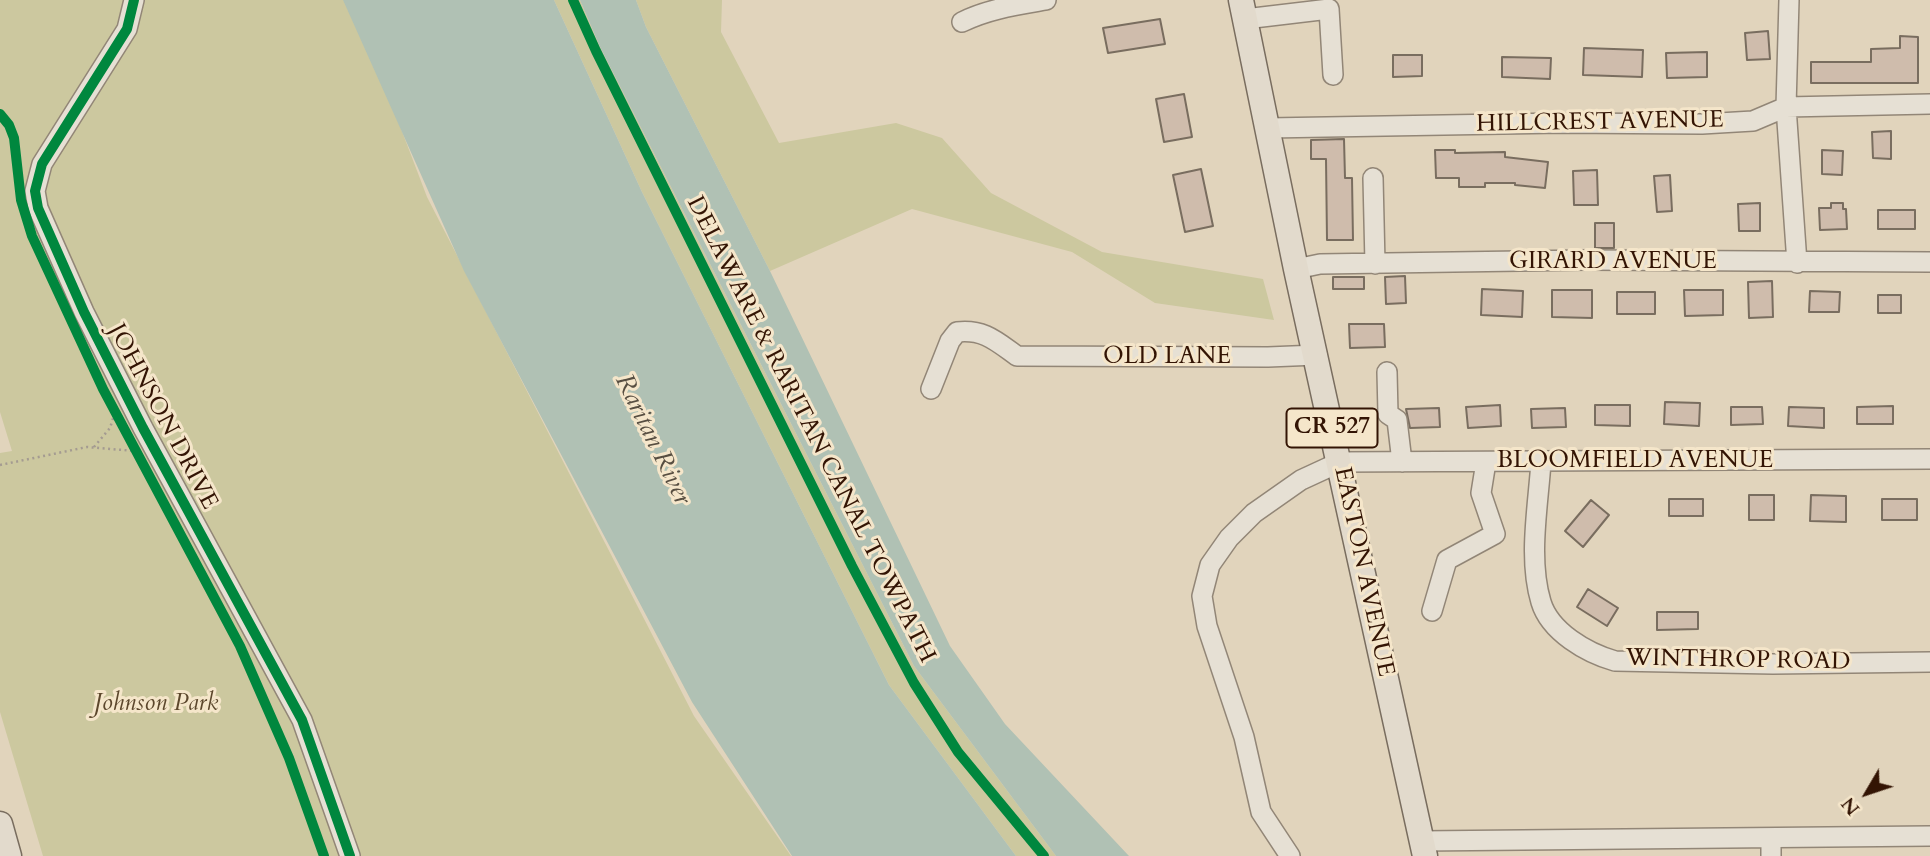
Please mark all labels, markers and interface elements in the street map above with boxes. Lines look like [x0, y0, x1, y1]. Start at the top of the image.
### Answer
street label: HILLCREST AVENUE [1476, 106, 1724, 140]
street label: DELAWARE & RARITAN CANAL TOWPATH [679, 192, 941, 668]
street label: GIRARD AVENUE [1509, 248, 1717, 276]
street label: JOHNSON DRIVE [101, 319, 223, 515]
street label: OLD LANE [1103, 343, 1231, 371]
water label: Raritan River [607, 370, 697, 510]
road number: CR 527 [1286, 408, 1378, 448]
street label: BLOOMFIELD AVENUE [1497, 447, 1773, 475]
street label: EASTON AVENUE [1327, 465, 1399, 679]
street label: WINTHROP ROAD [1625, 645, 1851, 677]
park label: Johnson Park [94, 690, 218, 718]
north arrow [1832, 758, 1902, 828]
text: N [1835, 792, 1866, 821]

